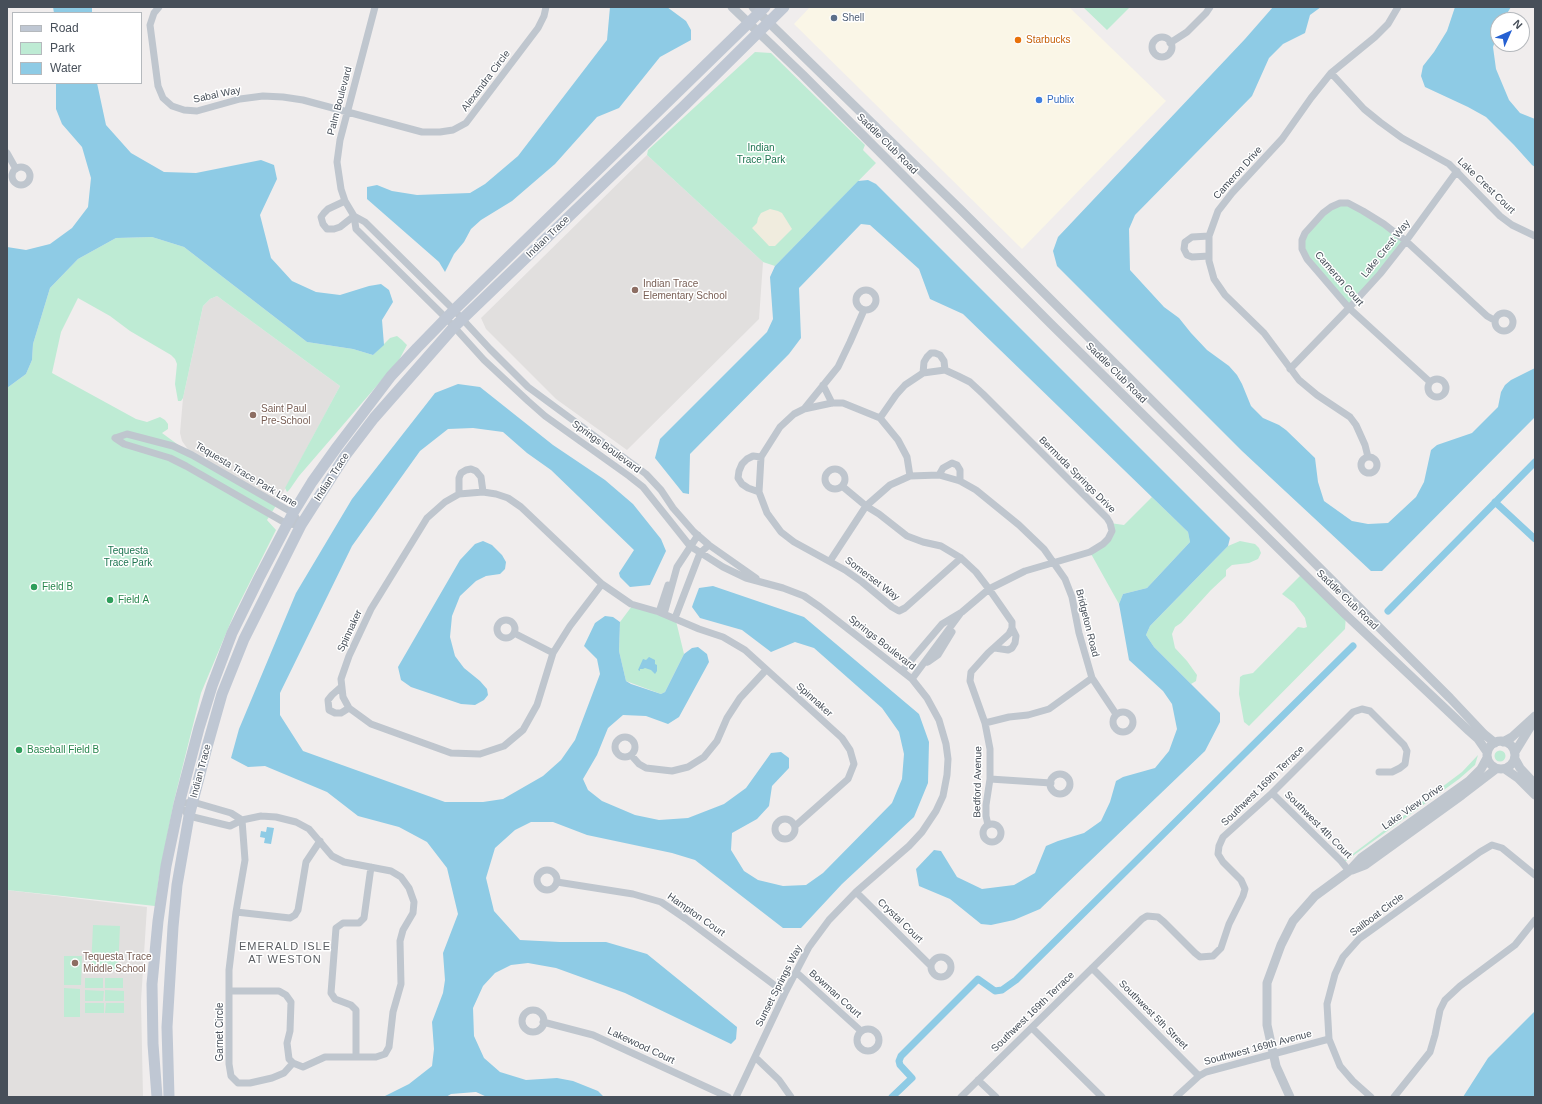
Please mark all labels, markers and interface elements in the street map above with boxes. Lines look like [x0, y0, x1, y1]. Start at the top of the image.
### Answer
legend [12, 12, 142, 84]
place label: Shell [842, 12, 864, 24]
north arrow [1490, 12, 1530, 52]
marker: Shell [829, 13, 839, 23]
text: N [1511, 17, 1525, 31]
text: Road [50, 21, 79, 35]
place label: Starbucks [1026, 34, 1070, 46]
marker: Starbucks [1013, 35, 1023, 45]
text: Park [50, 41, 75, 55]
street label: Alexandra Circle [459, 48, 513, 114]
text: Water [50, 61, 82, 75]
street label: Palm Boulevard [325, 65, 355, 137]
street label: Sabal Way [192, 84, 242, 106]
place label: Publix [1047, 94, 1074, 106]
marker: Publix [1034, 95, 1044, 105]
street label: Saddle Club Road [854, 111, 920, 177]
park label: Indian Trace Park [737, 142, 785, 166]
street label: Cameron Drive [1211, 144, 1265, 202]
street label: Lake Crest Court [1455, 155, 1517, 217]
street label: Indian Trace [524, 214, 572, 260]
street label: Lake Crest Way [1359, 218, 1413, 280]
street label: Cameron Court [1312, 249, 1366, 309]
place label: Indian Trace Elementary School [643, 278, 727, 302]
marker: Indian Trace Elementary School [630, 285, 640, 295]
street label: Saddle Club Road [1083, 340, 1149, 406]
place label: Saint Paul Pre-School [261, 403, 310, 426]
marker: Saint Paul Pre-School [248, 410, 258, 420]
street label: Springs Boulevard [569, 418, 643, 476]
street label: Bermuda Springs Drive [1036, 434, 1118, 516]
street label: Tequesta Trace Park Lane [193, 440, 299, 510]
street label: Indian Trace [312, 451, 352, 503]
park label: Tequesta Trace Park [104, 545, 152, 568]
street label: Somerset Way [842, 555, 902, 603]
street label: Saddle Club Road [1314, 567, 1380, 633]
place label: Field B [42, 581, 73, 593]
marker: Field B [29, 582, 39, 592]
street label: Bridgeton Road [1073, 588, 1101, 658]
place label: Field A [118, 594, 149, 606]
marker: Field A [105, 595, 115, 605]
street label: Spinnaker [335, 608, 365, 654]
street label: Springs Boulevard [846, 613, 918, 673]
street label: Spinnaker [793, 680, 835, 720]
street label: Indian Trace [188, 743, 214, 799]
street label: Southwest 169th Terrace [1219, 743, 1307, 829]
place label: Baseball Field B [27, 744, 99, 756]
marker: Baseball Field B [14, 745, 24, 755]
street label: Bedford Avenue [971, 746, 985, 818]
street label: Lake View Drive [1380, 781, 1446, 833]
street label: Southwest 4th Court [1282, 789, 1354, 861]
street label: Hampton Court [665, 891, 727, 939]
street label: Sailboat Circle [1348, 891, 1406, 939]
street label: Crystal Court [875, 896, 925, 946]
district label: EMERALD ISLE AT WESTON [239, 940, 331, 966]
street label: Sunset Springs Way [753, 943, 805, 1029]
place label: Tequesta Trace Middle School [83, 951, 152, 974]
marker: Tequesta Trace Middle School [70, 958, 80, 968]
street label: Bowman Court [806, 967, 864, 1021]
street label: Southwest 169th Terrace [989, 969, 1077, 1055]
street label: Southwest 5th Street [1116, 978, 1190, 1052]
street label: Garnet Circle [214, 1003, 226, 1061]
street label: Lakewood Court [605, 1025, 677, 1067]
street label: Southwest 169th Avenue [1203, 1028, 1313, 1068]

